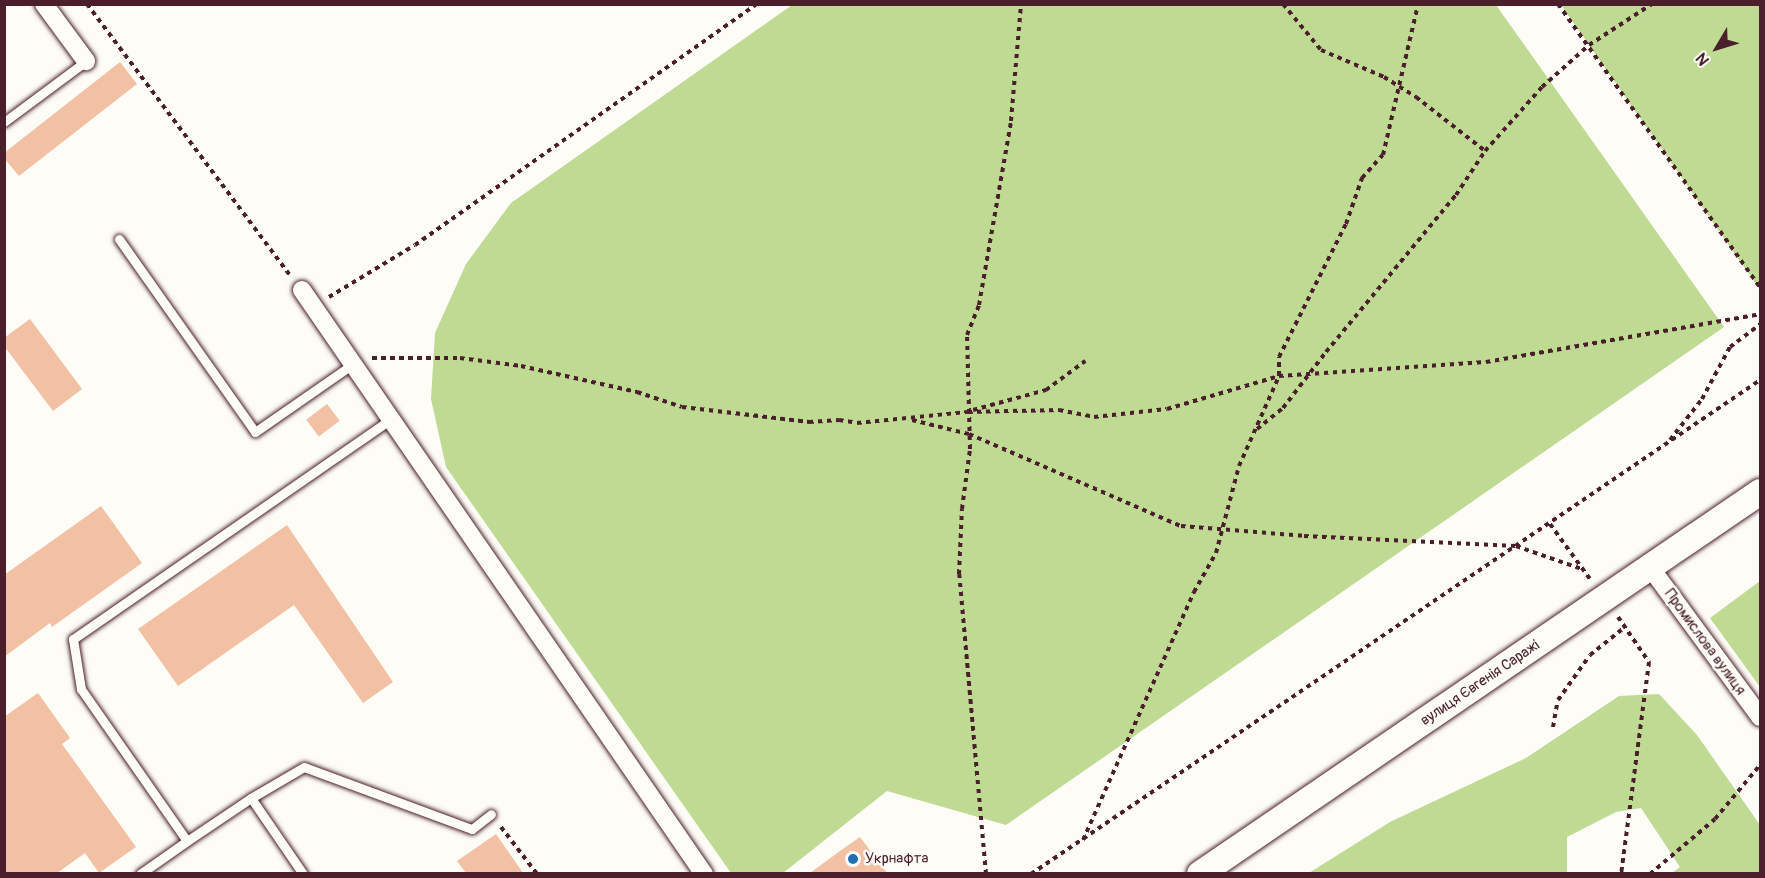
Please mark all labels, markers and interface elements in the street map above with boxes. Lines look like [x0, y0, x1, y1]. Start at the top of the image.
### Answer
north arrow [1687, 18, 1747, 78]
text: N [1692, 49, 1714, 70]
street label: Промислова вулиця [1660, 585, 1750, 699]
street label: вулиця Євгенія Саражі [1417, 636, 1543, 730]
place label: Укрнафта [865, 850, 928, 868]
marker: Укрнафта [846, 852, 860, 866]

